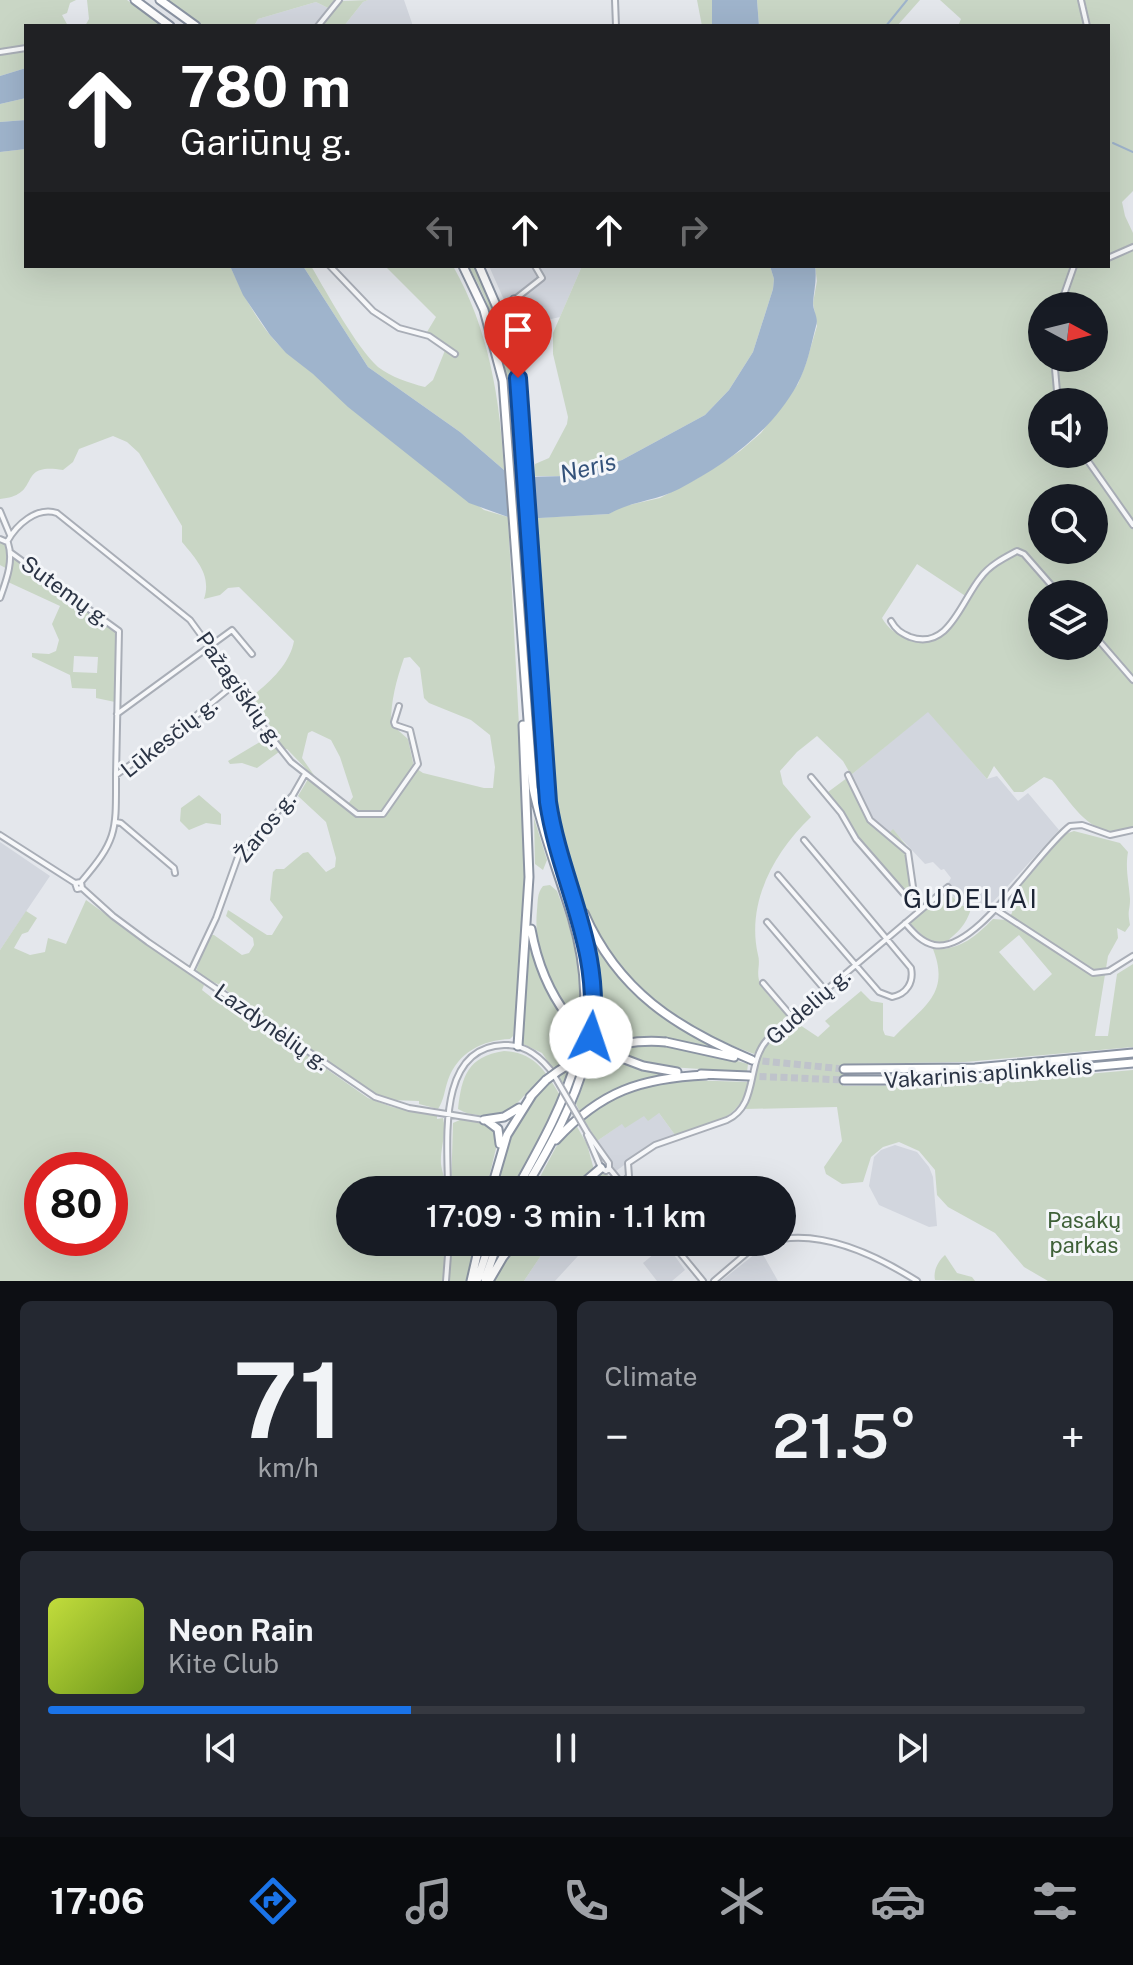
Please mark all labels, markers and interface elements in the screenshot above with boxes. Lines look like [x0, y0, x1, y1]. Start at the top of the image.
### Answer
text: 780 m [180, 54, 351, 120]
icon: ahead [48, 56, 152, 160]
text: Gariūnų g. [180, 121, 351, 163]
icon: left [419, 208, 463, 252]
icon: ahead [503, 208, 547, 252]
icon: ahead [587, 208, 631, 252]
icon: right [671, 208, 715, 252]
north arrow [1028, 292, 1108, 372]
map controls [1028, 292, 1108, 660]
pin [484, 296, 552, 378]
icon: arrive [496, 308, 540, 352]
button: sound [1028, 388, 1108, 468]
water label: Neris [557, 446, 619, 488]
button: search [1028, 484, 1108, 564]
street label: Sutemų g. [16, 550, 116, 632]
button: layers [1028, 580, 1108, 660]
street label: Pažagiškių g. [191, 627, 289, 751]
street label: Lūkesčių g. [116, 691, 222, 783]
street label: Žaros g. [229, 787, 301, 867]
district label: GUDELIAI [903, 883, 1039, 914]
street label: Gudelių g. [761, 962, 855, 1050]
street label: Lazdynėlių g. [210, 978, 334, 1076]
position arrow [549, 995, 633, 1079]
street label: Vakarinis aplinkkelis [883, 1053, 1093, 1093]
speed limit sign: 80 [24, 1152, 128, 1256]
text: 17:09 · 3 min · 1.1 km [426, 1198, 706, 1234]
park label: Pasakų parkas [1047, 1207, 1121, 1258]
text: 71 [233, 1339, 344, 1461]
text: Climate [605, 1361, 698, 1392]
text: 21.5° [772, 1401, 917, 1472]
text: − [605, 1411, 629, 1463]
text: + [1061, 1411, 1085, 1463]
text: km/h [258, 1452, 319, 1483]
text: Neon Rain [168, 1612, 314, 1648]
text: Kite Club [168, 1648, 279, 1679]
icon: previous [199, 1726, 243, 1770]
icon: pause [544, 1726, 588, 1770]
icon: next [890, 1726, 934, 1770]
icon: directions [245, 1873, 301, 1929]
icon: music [401, 1873, 457, 1929]
icon: phone [558, 1873, 614, 1929]
icon: climate [714, 1873, 770, 1929]
icon: car [870, 1873, 926, 1929]
icon: filters [1027, 1873, 1083, 1929]
text: 17:06 [50, 1880, 145, 1922]

